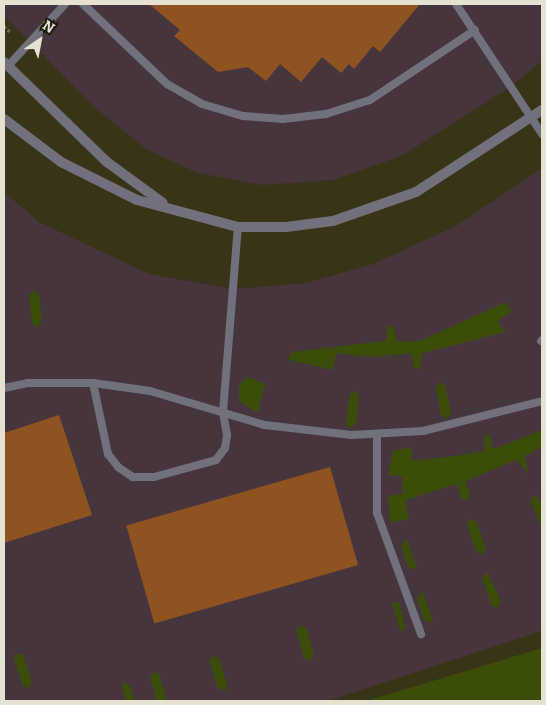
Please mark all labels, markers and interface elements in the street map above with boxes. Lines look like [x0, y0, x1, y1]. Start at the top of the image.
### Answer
north arrow [15, 15, 65, 65]
text: N [39, 17, 58, 37]

